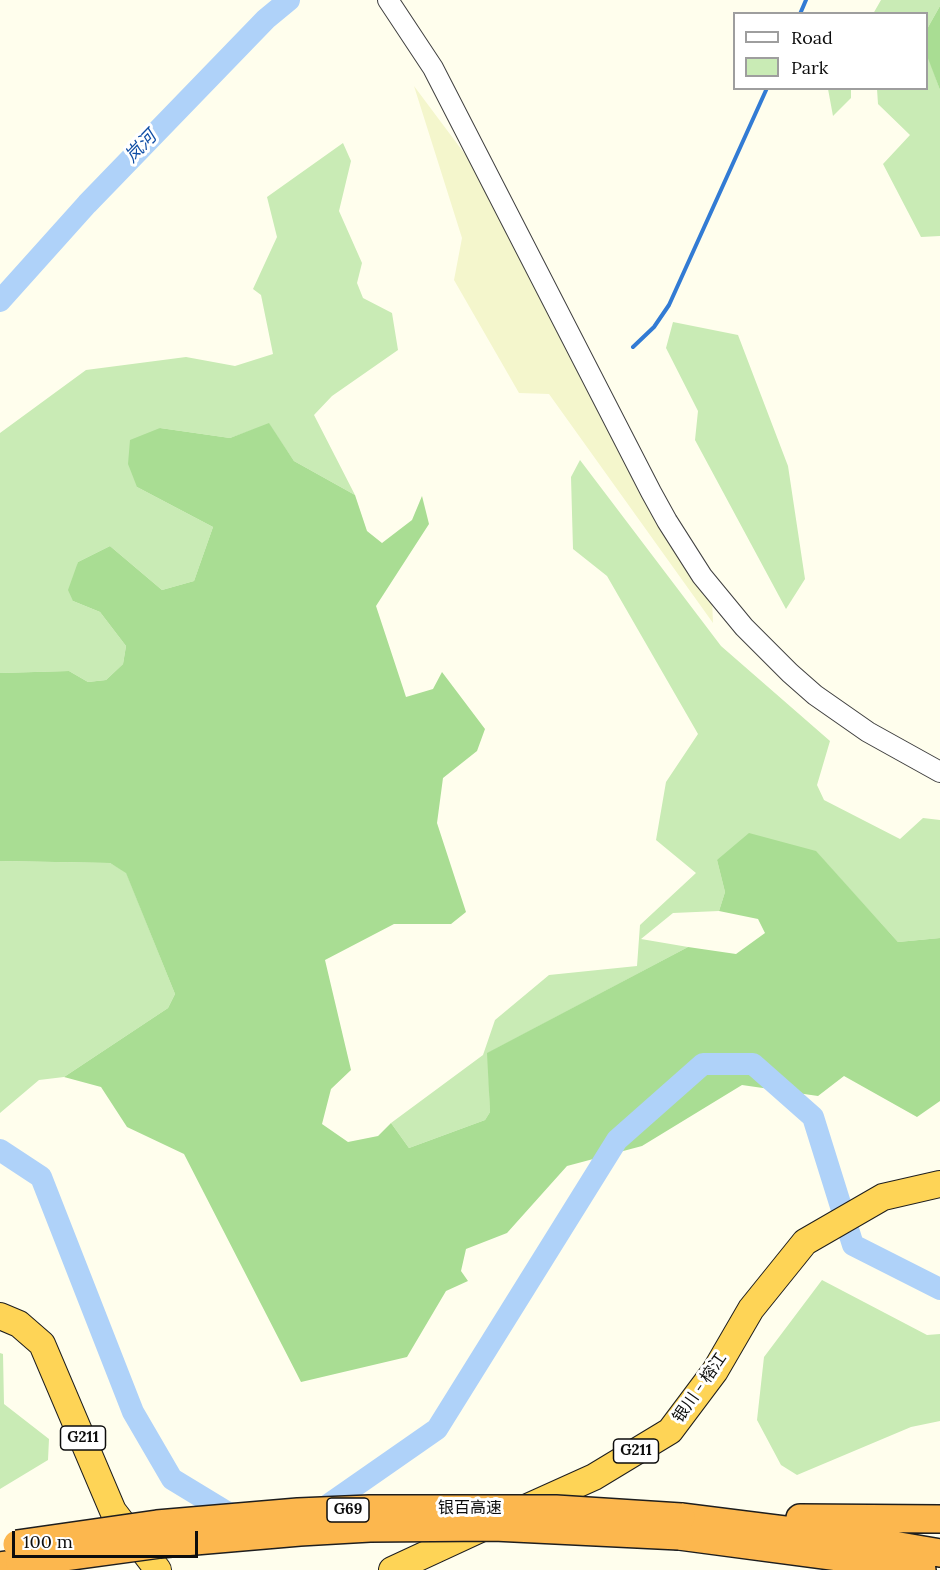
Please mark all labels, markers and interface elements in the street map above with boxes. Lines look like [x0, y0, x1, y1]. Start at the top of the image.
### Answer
legend [733, 12, 928, 90]
text: Road [791, 26, 833, 49]
text: Park [791, 56, 828, 79]
water label: 岚河 [121, 127, 161, 167]
street label: 银川 - 榕江 [669, 1350, 731, 1426]
road number: G211 [60, 1426, 106, 1450]
road number: G211 [614, 1439, 658, 1463]
road number: G69 [327, 1498, 369, 1522]
street label: 银百高速 [438, 1498, 502, 1518]
scale bar [15, 1519, 201, 1557]
text: 100 m [23, 1530, 73, 1553]

